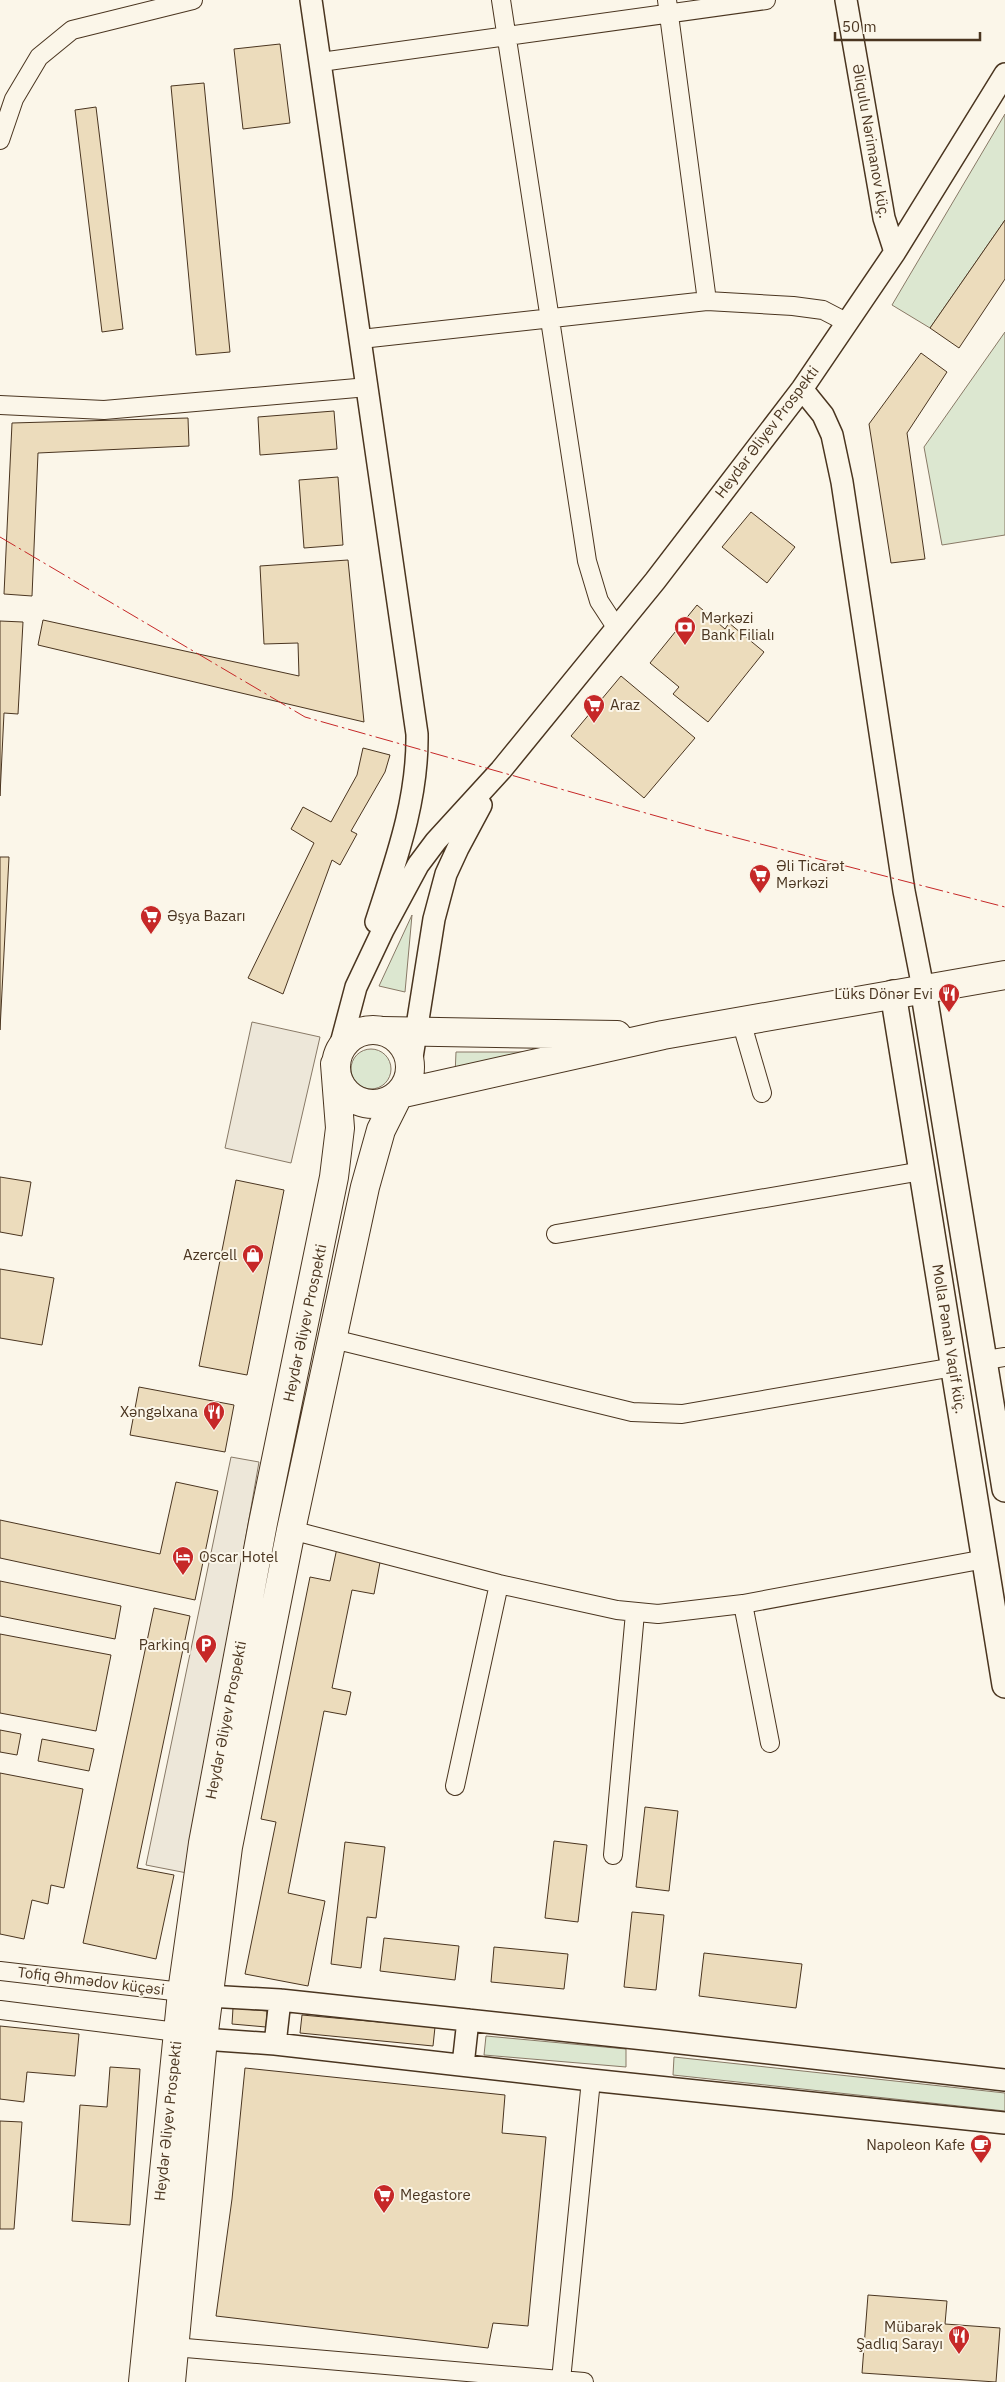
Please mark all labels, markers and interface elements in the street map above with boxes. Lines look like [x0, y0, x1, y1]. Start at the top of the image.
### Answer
scale bar [835, 10, 980, 42]
text: 50 m [842, 17, 877, 36]
street label: Əliqulu Nərimanov küç. [849, 62, 894, 220]
street label: Heydər Əliyev Prospekti [711, 362, 823, 502]
place label: Mərkəzi Bank Filialı [701, 608, 775, 644]
bank icon: Mərkəzi Bank Filialı [673, 615, 697, 646]
supermarket icon: Araz [582, 693, 606, 724]
place label: Araz [610, 695, 640, 714]
place label: Əli Ticarət Mərkəzi [776, 856, 845, 892]
supermarket icon: Əli Ticarət Mərkəzi [748, 863, 772, 894]
supermarket icon: Əşya Bazarı [139, 904, 163, 935]
place label: Əşya Bazarı [167, 906, 246, 925]
restaurant icon: Lüks Dönər Evi [937, 982, 961, 1013]
place label: Lüks Dönər Evi [834, 984, 933, 1003]
street label: Heydər Əliyev Prospekti [278, 1242, 331, 1404]
shop icon: Azercell [241, 1243, 265, 1274]
place label: Azercell [183, 1245, 237, 1264]
street label: Molla Pənah Vaqif küç. [928, 1263, 971, 1415]
restaurant icon: Xəngəlxana [202, 1400, 226, 1431]
place label: Xəngəlxana [120, 1402, 198, 1421]
hotel icon: Oscar Hotel [171, 1545, 195, 1576]
place label: Oscar Hotel [199, 1547, 278, 1566]
parking icon: Parkinq [194, 1633, 218, 1664]
place label: Parkinq [139, 1635, 190, 1654]
street label: Heydər Əliyev Prospekti [201, 1639, 250, 1801]
street label: Tofiq Əhmədov küçəsi [16, 1962, 166, 1999]
street label: Heydər Əliyev Prospekti [150, 2040, 185, 2202]
cafe icon: Napoleon Kafe [969, 2133, 993, 2164]
place label: Napoleon Kafe [866, 2135, 965, 2154]
supermarket icon: Megastore [372, 2183, 396, 2214]
place label: Megastore [400, 2185, 471, 2204]
place label: Mübarək Şadlıq Sarayı [856, 2317, 943, 2353]
restaurant icon: Mübarək Şadlıq Sarayı [947, 2324, 971, 2355]

